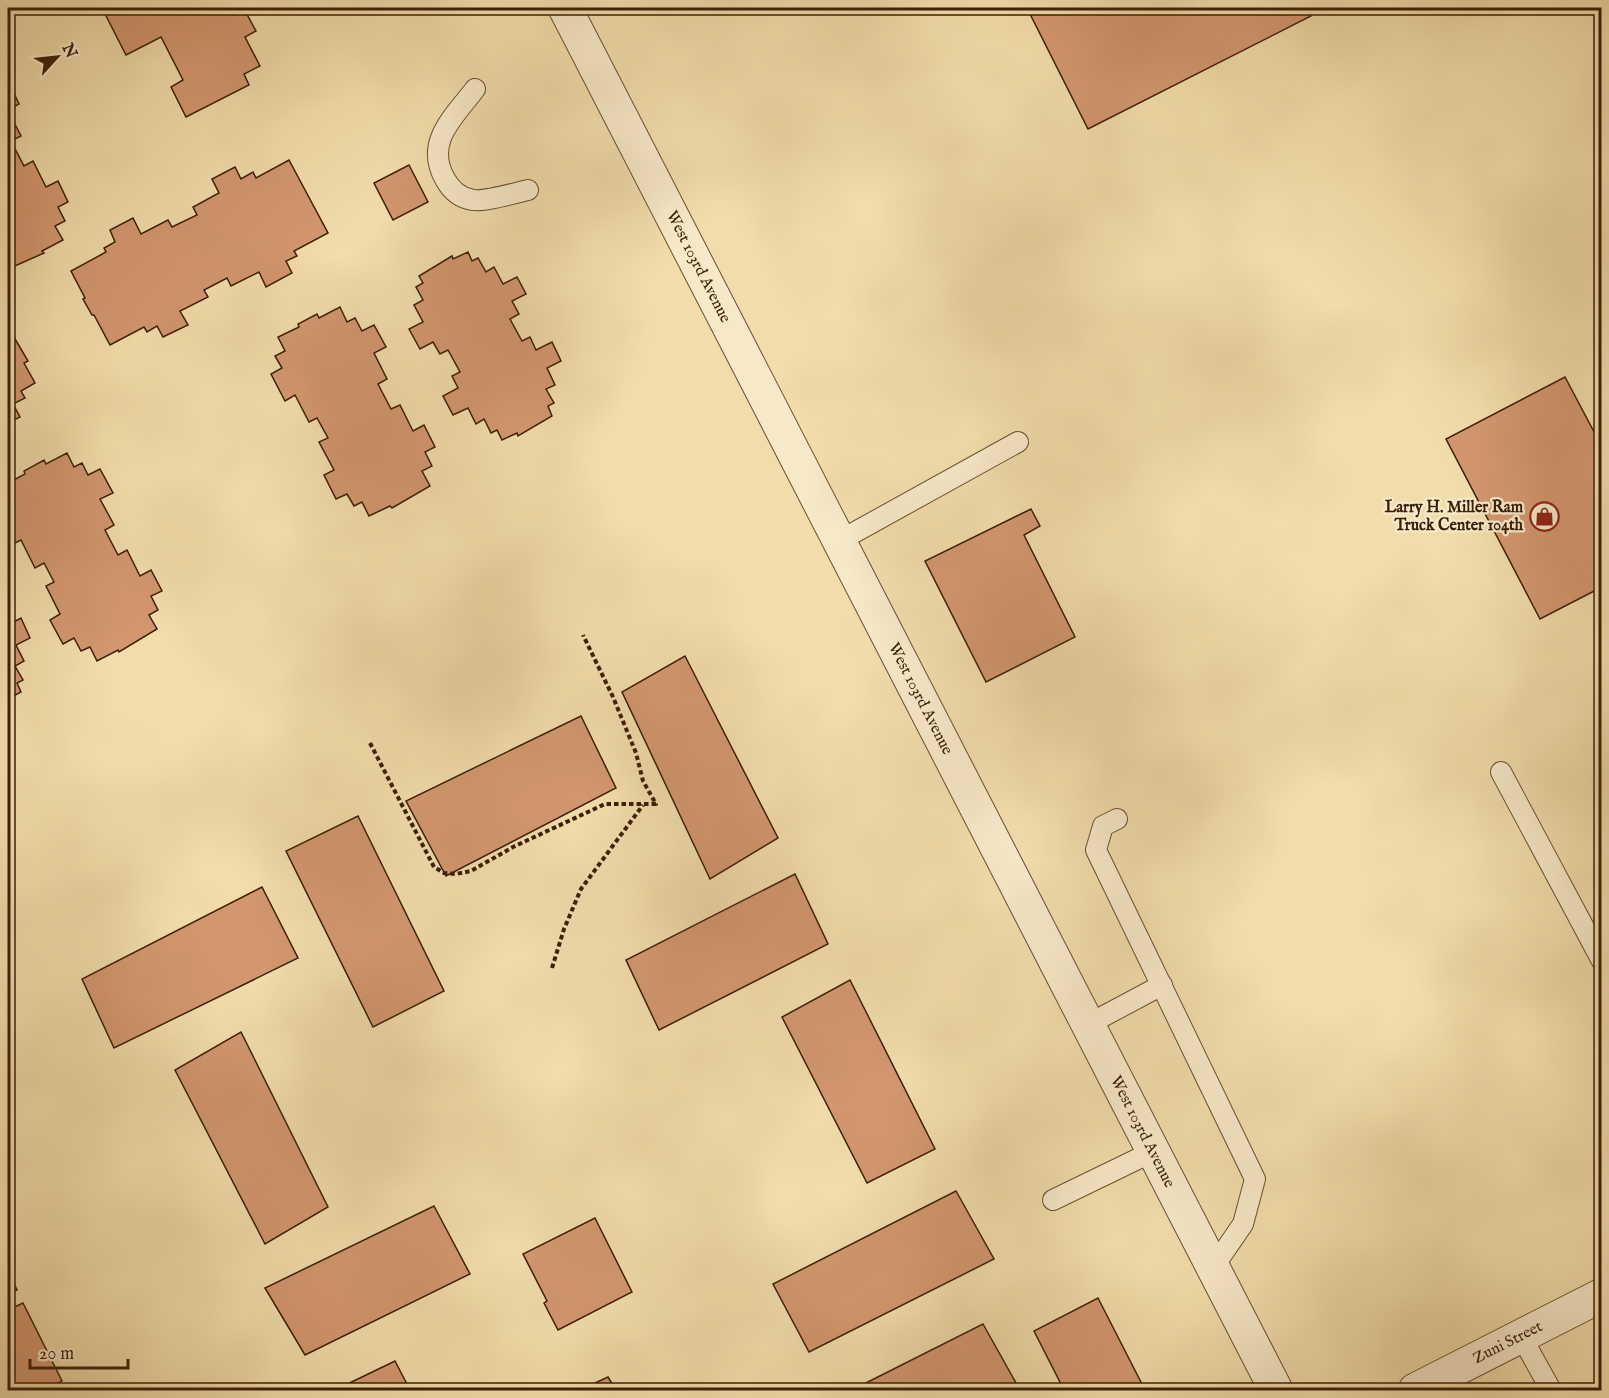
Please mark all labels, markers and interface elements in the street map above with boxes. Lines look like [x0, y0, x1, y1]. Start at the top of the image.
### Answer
north arrow [27, 27, 87, 87]
text: N [56, 39, 81, 62]
street label: West 103rd Avenue [661, 208, 735, 326]
place label: Larry H. Miller Ram Truck Center 104th [1385, 498, 1524, 536]
shop icon: Larry H. Miller Ram Truck Center 104th [1528, 501, 1560, 533]
street label: West 103rd Avenue [883, 640, 957, 758]
street label: West 103rd Avenue [1105, 1073, 1179, 1191]
street label: Zuni Street [1470, 1317, 1547, 1369]
scale bar [30, 1332, 128, 1370]
text: 20 m [39, 1343, 74, 1366]

